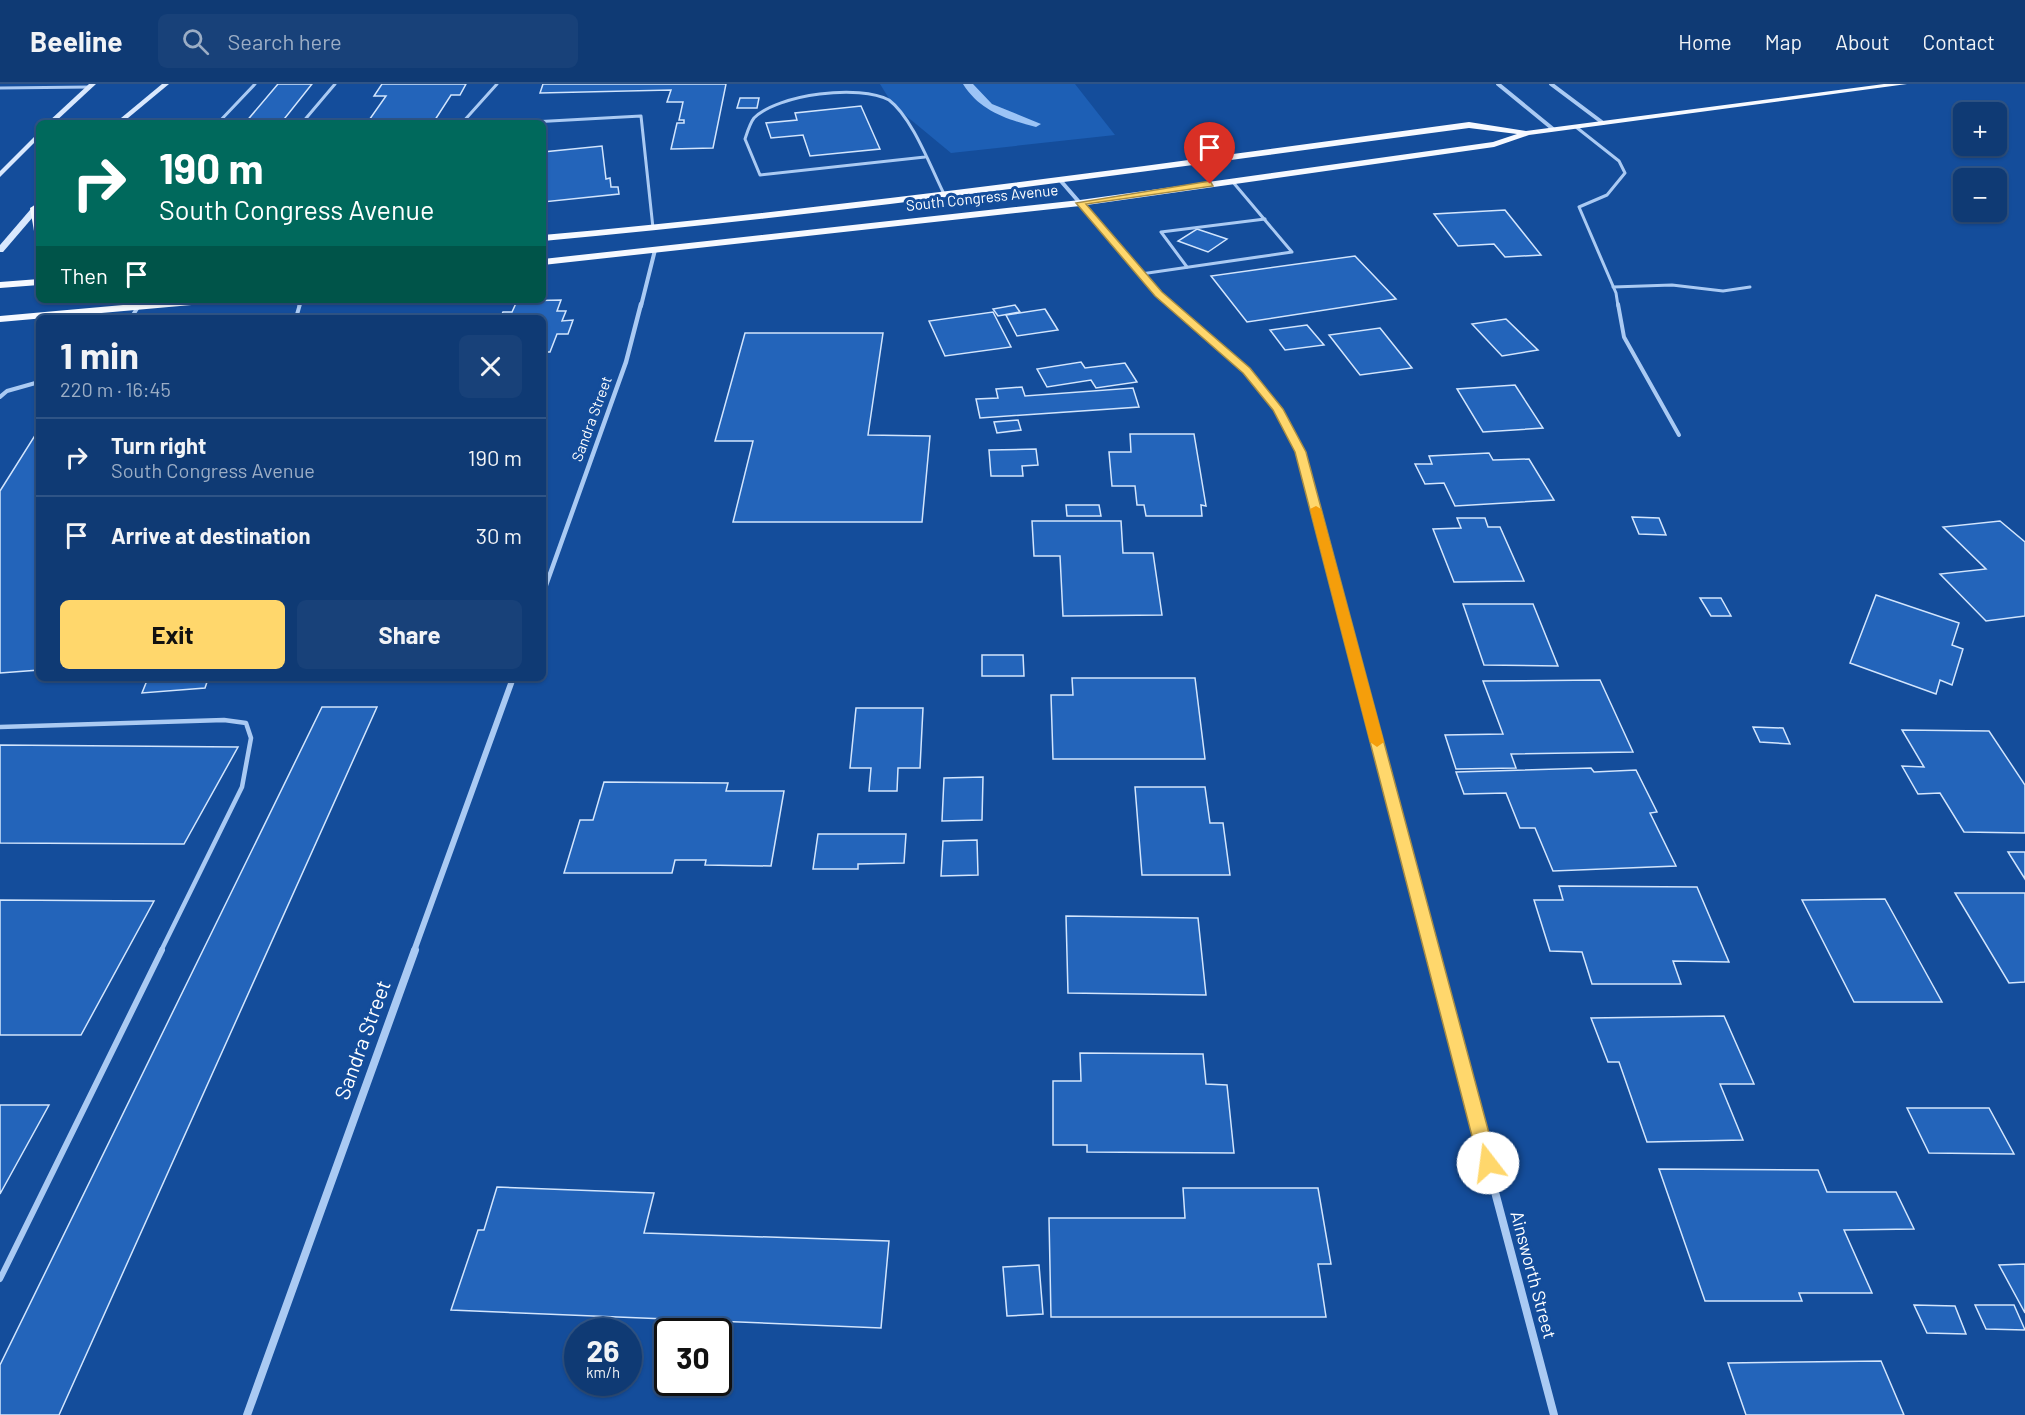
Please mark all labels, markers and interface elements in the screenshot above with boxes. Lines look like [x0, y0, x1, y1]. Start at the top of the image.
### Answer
search box [158, 14, 578, 68]
text: Beeline [30, 24, 122, 58]
icon: search [179, 25, 212, 58]
text: Search here [227, 28, 342, 54]
text: Home [1678, 29, 1732, 54]
text: Map [1765, 29, 1802, 54]
text: About [1835, 29, 1890, 54]
text: Contact [1923, 29, 1995, 54]
map controls [1953, 102, 2007, 222]
button: + [1953, 102, 2007, 156]
pin [1184, 122, 1235, 184]
icon: arrive [1193, 131, 1226, 164]
text: 190 m [159, 142, 264, 192]
icon: right [60, 144, 138, 222]
button: − [1953, 168, 2007, 222]
street label: South Congress Avenue [905, 180, 1059, 214]
text: South Congress Avenue [159, 193, 434, 225]
icon: arrive [120, 258, 153, 291]
text: Then [60, 262, 108, 288]
text: 1 min [60, 333, 139, 376]
button: close [459, 335, 522, 398]
street label: Sandra Street [567, 373, 615, 464]
text: 220 m · 16:45 [60, 377, 171, 401]
text: Turn right [111, 432, 206, 458]
icon: right [60, 441, 93, 474]
text: 190 m [468, 444, 522, 470]
text: South Congress Avenue [111, 458, 315, 482]
icon: arrive [60, 519, 93, 552]
text: Arrive at destination [111, 522, 310, 548]
text: 30 m [476, 522, 522, 548]
button: Exit [60, 600, 285, 669]
button: Share [297, 600, 522, 669]
street label: Sandra Street [328, 976, 395, 1103]
position arrow [1456, 1131, 1520, 1195]
street label: Ainsworth Street [1506, 1208, 1562, 1341]
speed limit sign: 30 [654, 1318, 732, 1396]
text: 26 [587, 1332, 619, 1368]
text: km/h [586, 1363, 620, 1381]

